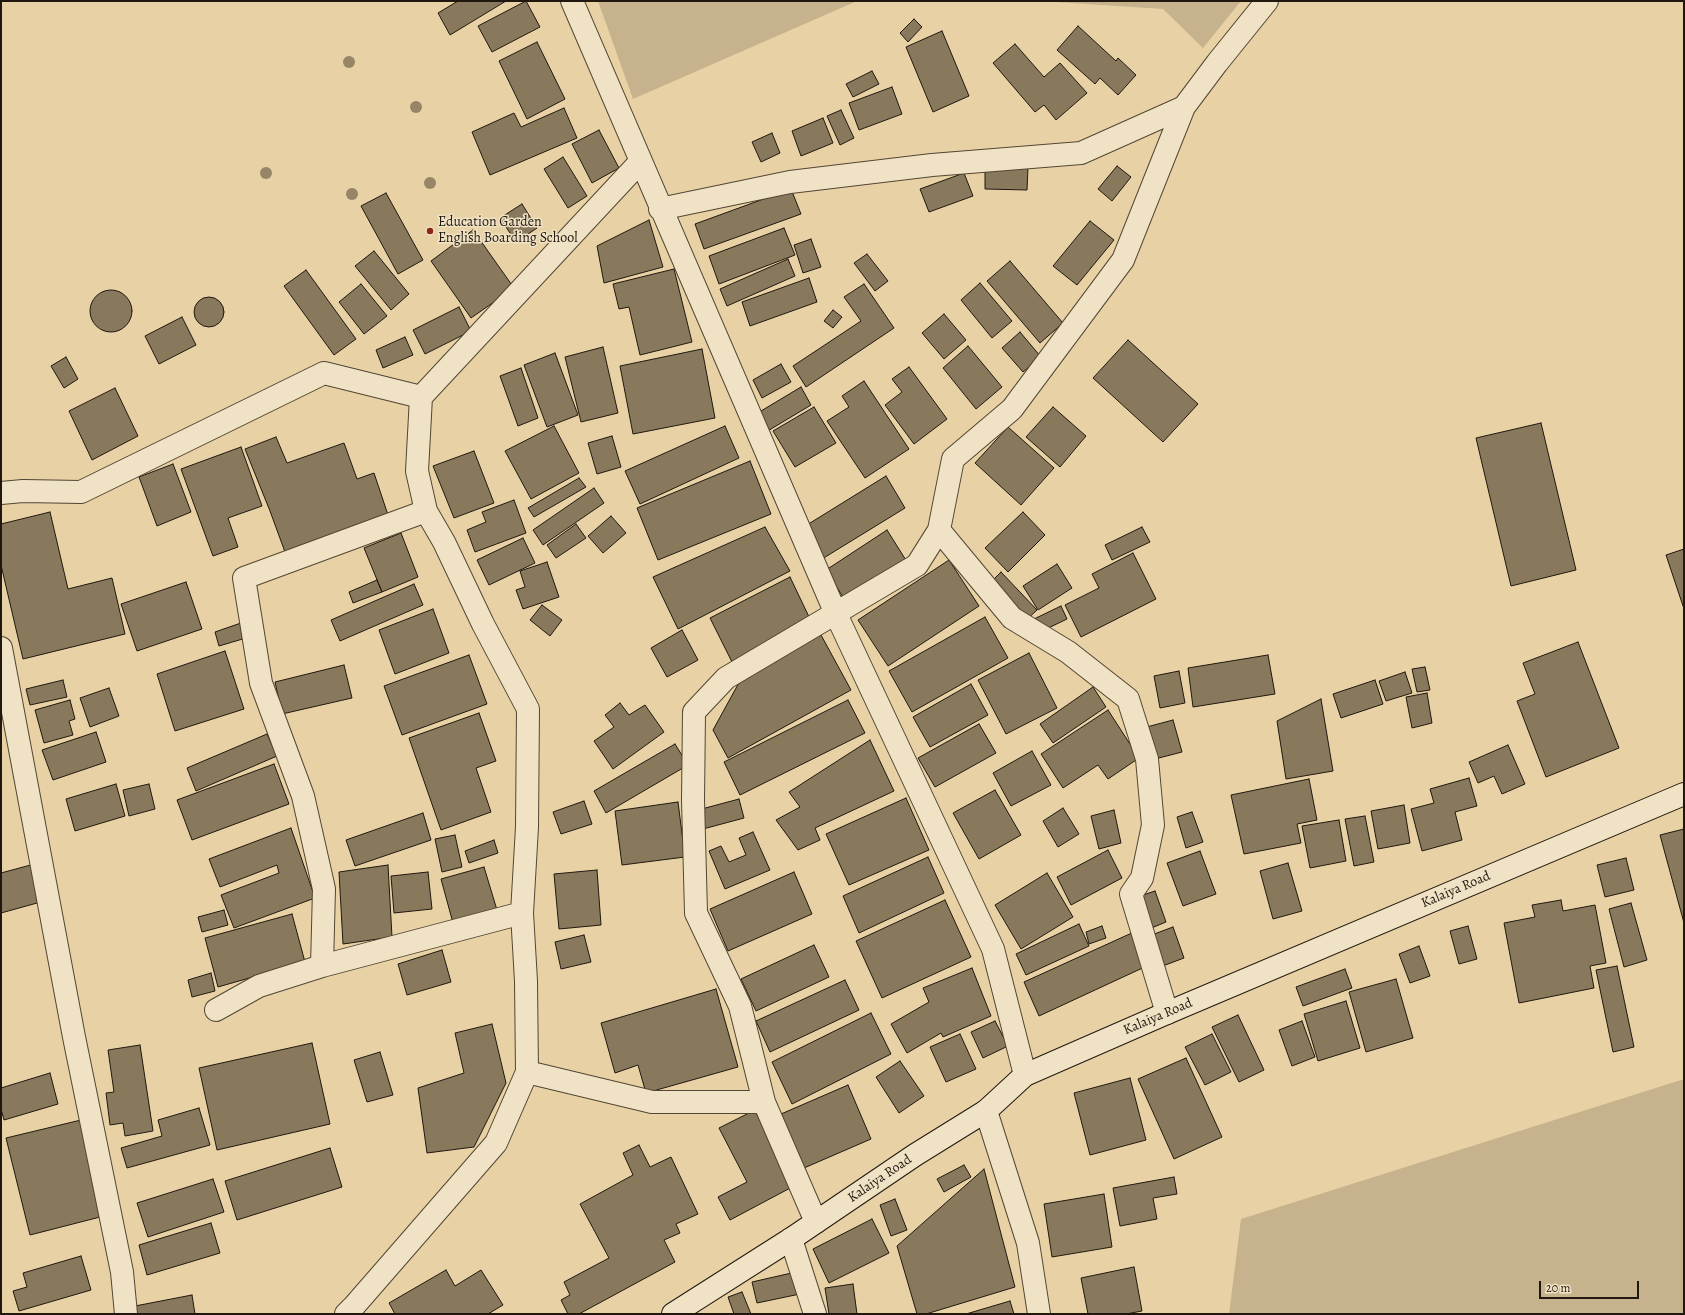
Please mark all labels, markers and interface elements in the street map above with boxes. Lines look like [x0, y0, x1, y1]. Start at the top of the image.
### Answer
place label: Education Garden English Boarding School [438, 215, 578, 248]
marker: Education Garden English Boarding School [425, 226, 435, 236]
street label: Kalaiya Road [1419, 868, 1493, 912]
street label: Kalaiya Road [1121, 995, 1195, 1039]
street label: Kalaiya Road [845, 1151, 915, 1207]
scale bar [1541, 1273, 1641, 1299]
text: 20 m [1546, 1280, 1570, 1296]

